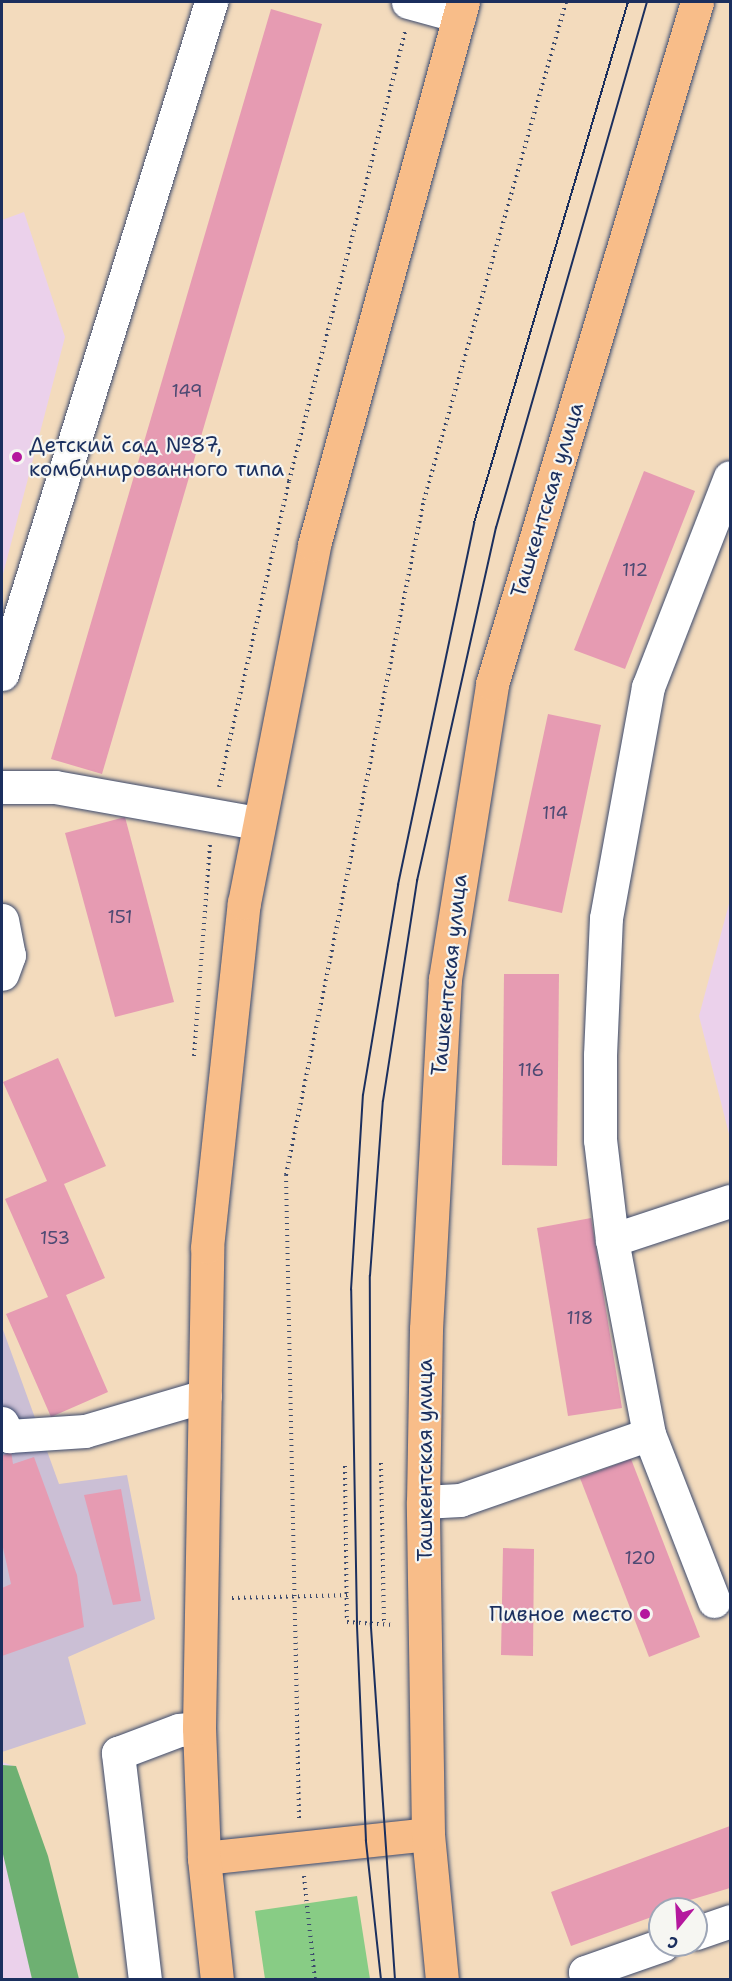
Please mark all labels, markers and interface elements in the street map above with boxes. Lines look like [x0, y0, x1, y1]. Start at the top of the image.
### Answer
house number: 149 [171, 380, 203, 402]
street label: Ташкентская улица [505, 399, 589, 601]
place label: Детский сад №87, комбинированного типа [29, 432, 284, 482]
marker: Детский сад №87, комбинированного типа [10, 450, 24, 464]
house number: 112 [622, 559, 648, 581]
house number: 114 [542, 802, 568, 824]
street label: Ташкентская улица [426, 873, 472, 1077]
house number: 151 [107, 906, 133, 928]
house number: 116 [518, 1059, 544, 1081]
house number: 153 [40, 1227, 70, 1249]
house number: 118 [567, 1307, 593, 1329]
street label: Ташкентская улица [412, 1359, 438, 1561]
house number: 120 [624, 1547, 656, 1569]
place label: Пивное место [489, 1601, 633, 1627]
marker: Пивное место [638, 1607, 652, 1621]
north arrow [648, 1897, 708, 1957]
text: С [665, 1931, 681, 1954]

